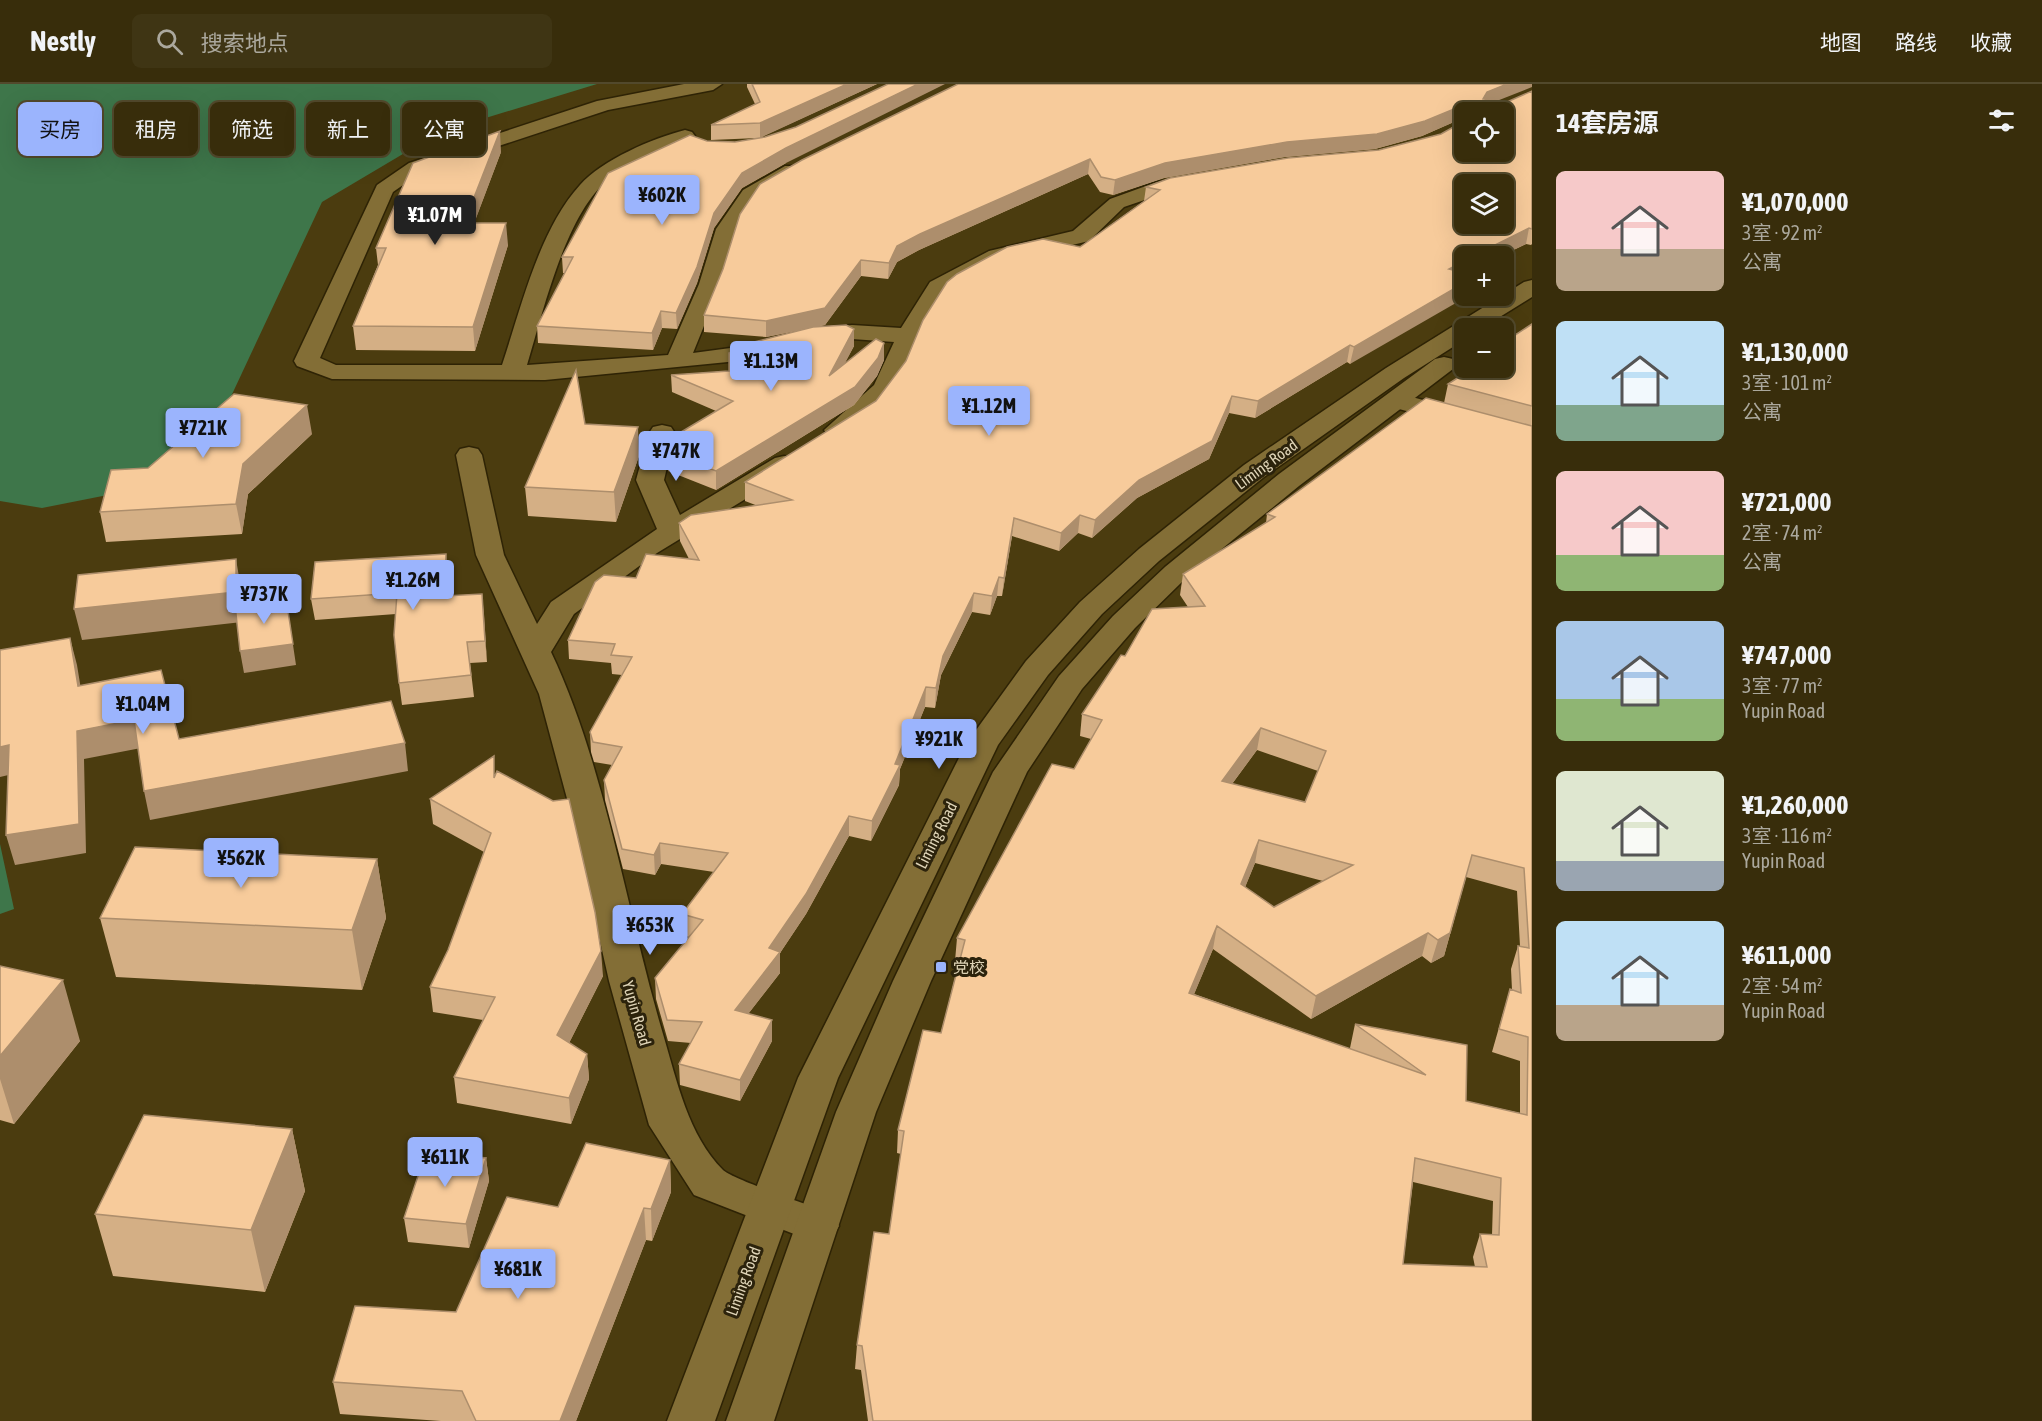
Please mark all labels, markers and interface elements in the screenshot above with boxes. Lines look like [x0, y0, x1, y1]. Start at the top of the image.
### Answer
search box [132, 14, 552, 68]
text: Nestly [30, 25, 96, 57]
icon: search [153, 25, 186, 58]
text: 搜索地点 [201, 30, 289, 56]
text: 地图 [1820, 30, 1862, 54]
text: 路线 [1895, 30, 1937, 54]
text: 收藏 [1970, 30, 2012, 54]
chip: 买房 [18, 102, 102, 156]
chip: 租房 [114, 102, 198, 156]
chip: 筛选 [210, 102, 294, 156]
chip: 新上 [306, 102, 390, 156]
chip: 公寓 [402, 102, 486, 156]
map controls [1454, 102, 1514, 378]
button: locate [1454, 102, 1514, 162]
icon: filters [1985, 104, 2018, 137]
text: 14套房源 [1556, 108, 1658, 138]
button: layers [1454, 174, 1514, 234]
pin: ¥602K [620, 175, 704, 226]
text: ¥602K [639, 183, 685, 206]
text: ¥1,070,000 [1742, 187, 1848, 217]
pin: ¥1.07M [386, 195, 484, 246]
icon: home [1604, 195, 1676, 267]
text: ¥1.07M [408, 203, 462, 226]
text: 3室 · 92 m² [1742, 221, 1823, 244]
button: + [1454, 246, 1514, 306]
text: 公寓 [1742, 250, 1782, 273]
button: − [1454, 318, 1514, 378]
text: ¥1,130,000 [1742, 337, 1848, 367]
pin: ¥1.13M [722, 341, 820, 392]
icon: home [1604, 345, 1676, 417]
text: ¥1.13M [744, 349, 798, 372]
text: 3室 · 101 m² [1742, 371, 1832, 394]
pin: ¥1.12M [940, 386, 1038, 437]
text: ¥1.12M [962, 394, 1016, 417]
text: 公寓 [1742, 400, 1782, 423]
pin: ¥721K [161, 408, 245, 459]
text: ¥721K [180, 416, 226, 439]
pin: ¥747K [634, 431, 718, 482]
street label: Liming Road [1231, 435, 1301, 493]
text: ¥747K [653, 439, 699, 462]
text: ¥721,000 [1742, 487, 1832, 517]
icon: home [1604, 495, 1676, 567]
text: 2室 · 74 m² [1742, 521, 1823, 544]
text: 公寓 [1742, 550, 1782, 573]
pin: ¥1.26M [364, 560, 462, 611]
text: ¥1.26M [386, 568, 440, 591]
pin: ¥737K [222, 574, 306, 625]
text: ¥737K [241, 582, 287, 605]
text: ¥747,000 [1742, 640, 1832, 670]
icon: home [1604, 645, 1676, 717]
text: 3室 · 77 m² [1742, 674, 1823, 697]
pin: ¥1.04M [94, 684, 192, 735]
text: ¥1.04M [116, 692, 170, 715]
text: Yupin Road [1742, 699, 1825, 722]
pin: ¥921K [897, 719, 981, 770]
text: ¥921K [916, 727, 962, 750]
text: ¥1,260,000 [1742, 790, 1848, 820]
icon: home [1604, 795, 1676, 867]
street label: Liming Road [912, 799, 961, 872]
text: 3室 · 116 m² [1742, 824, 1832, 847]
pin: ¥562K [199, 838, 283, 889]
text: ¥562K [218, 846, 264, 869]
text: Yupin Road [1742, 849, 1825, 872]
pin: ¥653K [608, 905, 692, 956]
text: ¥653K [627, 913, 673, 936]
text: ¥611,000 [1742, 940, 1832, 970]
icon: home [1604, 945, 1676, 1017]
place label: 党校 [953, 958, 985, 976]
marker: 党校 [934, 960, 948, 974]
text: 2室 · 54 m² [1742, 974, 1823, 997]
street label: Yupin Road [618, 979, 655, 1048]
text: Yupin Road [1742, 999, 1825, 1022]
pin: ¥611K [403, 1137, 487, 1188]
text: ¥611K [422, 1145, 468, 1168]
street label: Liming Road [722, 1244, 765, 1318]
pin: ¥681K [476, 1249, 560, 1300]
text: ¥681K [495, 1257, 541, 1280]

